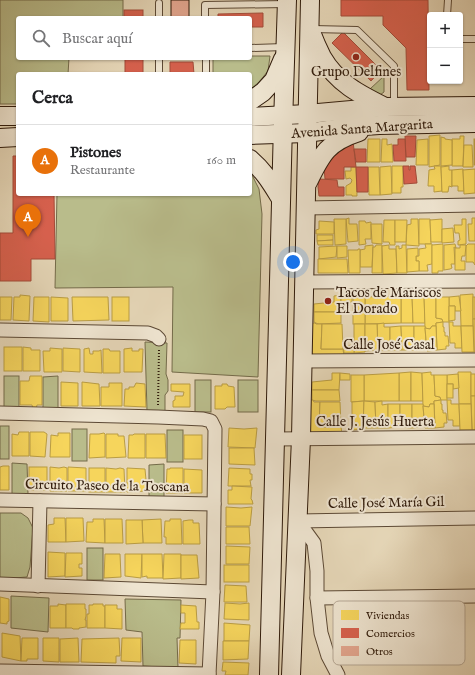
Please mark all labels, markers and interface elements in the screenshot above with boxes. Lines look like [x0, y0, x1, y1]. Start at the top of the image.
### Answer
map controls [427, 12, 463, 84]
button: + [427, 12, 463, 48]
search box [16, 16, 252, 60]
icon: search [30, 27, 52, 49]
text: Buscar aquí [62, 29, 132, 48]
button: − [427, 48, 463, 84]
marker: Grupo Delfines [351, 52, 361, 62]
place label: Grupo Delfines [311, 63, 401, 81]
text: Cerca [32, 88, 73, 109]
street label: Avenida Santa Margarita [290, 115, 434, 143]
text: Pistones [70, 143, 121, 162]
text: A [41, 152, 49, 169]
text: 160 m [206, 152, 236, 169]
text: Restaurante [70, 162, 135, 179]
pin: A [15, 204, 41, 237]
your location [283, 252, 303, 272]
place label: Tacos de Mariscos El Dorado [336, 284, 441, 318]
marker: Tacos de Mariscos El Dorado [323, 296, 333, 306]
street label: Calle José Casal [343, 336, 435, 354]
street label: Calle J. Jesús Huerta [316, 413, 435, 431]
street label: Circuito Paseo de la Toscana [25, 476, 190, 496]
street label: Calle José María Gil [328, 493, 444, 513]
legend [333, 601, 465, 665]
text: Viviendas [365, 609, 409, 623]
text: Comercios [366, 627, 415, 641]
text: Otros [366, 645, 393, 659]

